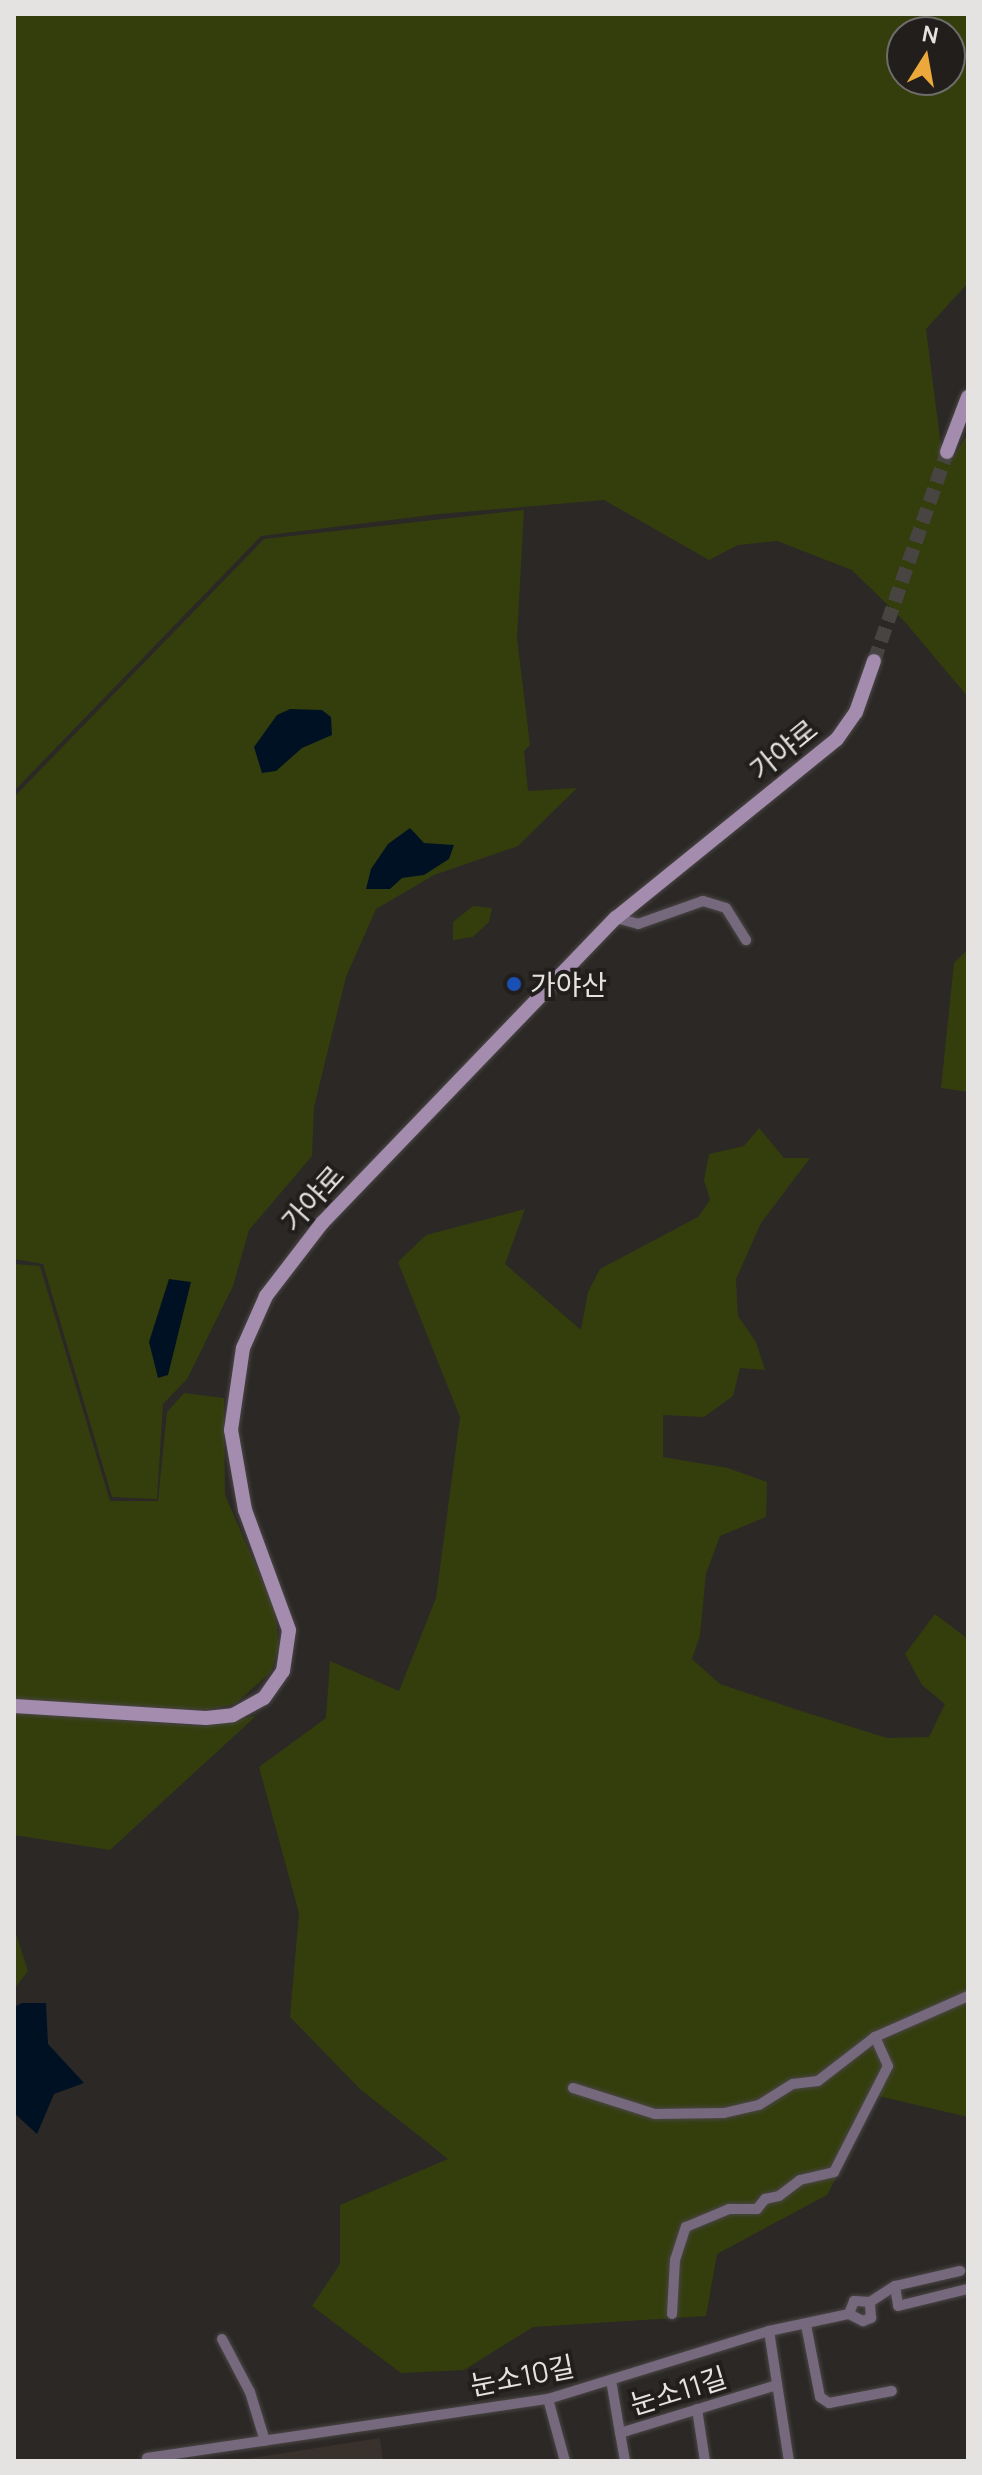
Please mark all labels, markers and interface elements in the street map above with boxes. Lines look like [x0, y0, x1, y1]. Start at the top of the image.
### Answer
north arrow [886, 16, 966, 96]
text: N [920, 18, 941, 51]
street label: 가야로 [742, 712, 824, 786]
place label: 가야산 [530, 967, 607, 1001]
marker: 가야산 [505, 975, 523, 993]
street label: 가야로 [274, 1158, 350, 1238]
street label: 눈소10길 [467, 2348, 577, 2402]
street label: 눈소11길 [626, 2359, 730, 2421]

